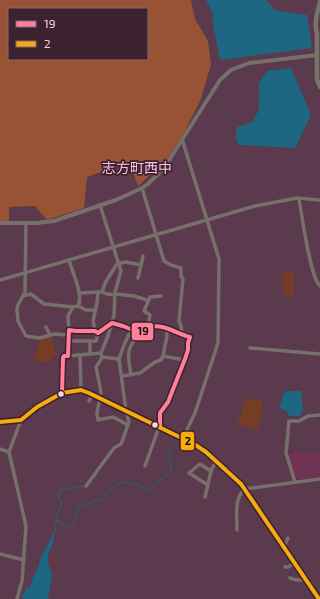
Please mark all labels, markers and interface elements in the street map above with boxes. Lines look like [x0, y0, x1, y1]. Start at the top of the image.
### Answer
legend [8, 8, 148, 60]
text: 19 [44, 16, 56, 30]
text: 2 [44, 36, 51, 50]
district label: 志方町西中 [102, 159, 172, 176]
line badge: 19 [131, 322, 154, 341]
text: 19 [137, 324, 149, 337]
unlabelled marker [56, 389, 66, 399]
unlabelled marker [150, 420, 160, 430]
line badge: 2 [180, 431, 195, 451]
text: 2 [185, 434, 191, 447]

